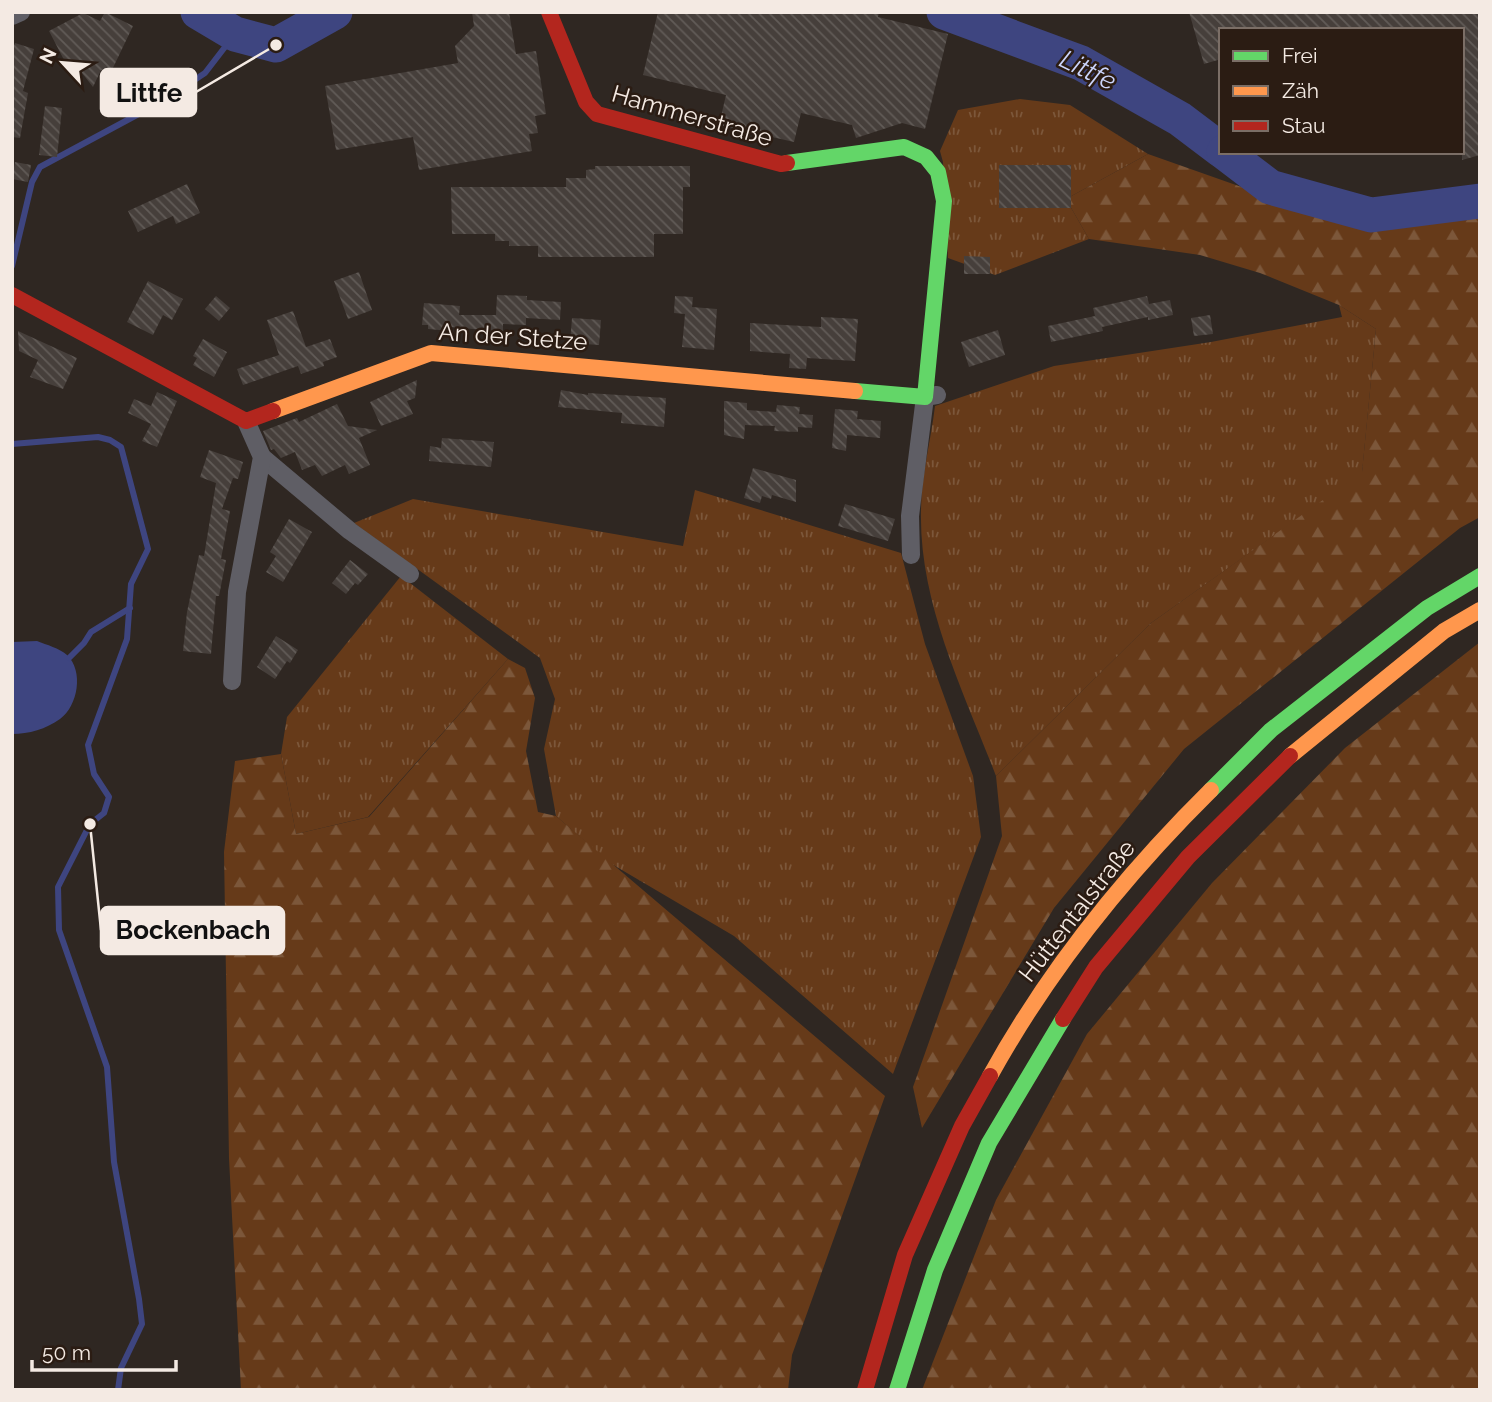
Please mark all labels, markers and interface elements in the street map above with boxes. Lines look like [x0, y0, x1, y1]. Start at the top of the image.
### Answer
north arrow [28, 28, 98, 98]
legend [1219, 28, 1464, 154]
text: Frei [1282, 43, 1318, 68]
text: N [35, 44, 61, 67]
water label: Littfe [1055, 44, 1121, 96]
callout: Littfe [101, 69, 196, 116]
text: Littfe [116, 78, 183, 108]
text: Zäh [1282, 78, 1319, 103]
street label: Hammerstraße [608, 79, 776, 152]
text: Stau [1282, 113, 1326, 138]
street label: An der Stetze [438, 317, 588, 356]
street label: Hüttentalstraße [1012, 834, 1141, 987]
callout: Bockenbach [101, 907, 284, 954]
text: Bockenbach [116, 915, 270, 945]
scale bar [32, 1328, 175, 1372]
text: 50 m [42, 1340, 91, 1365]

